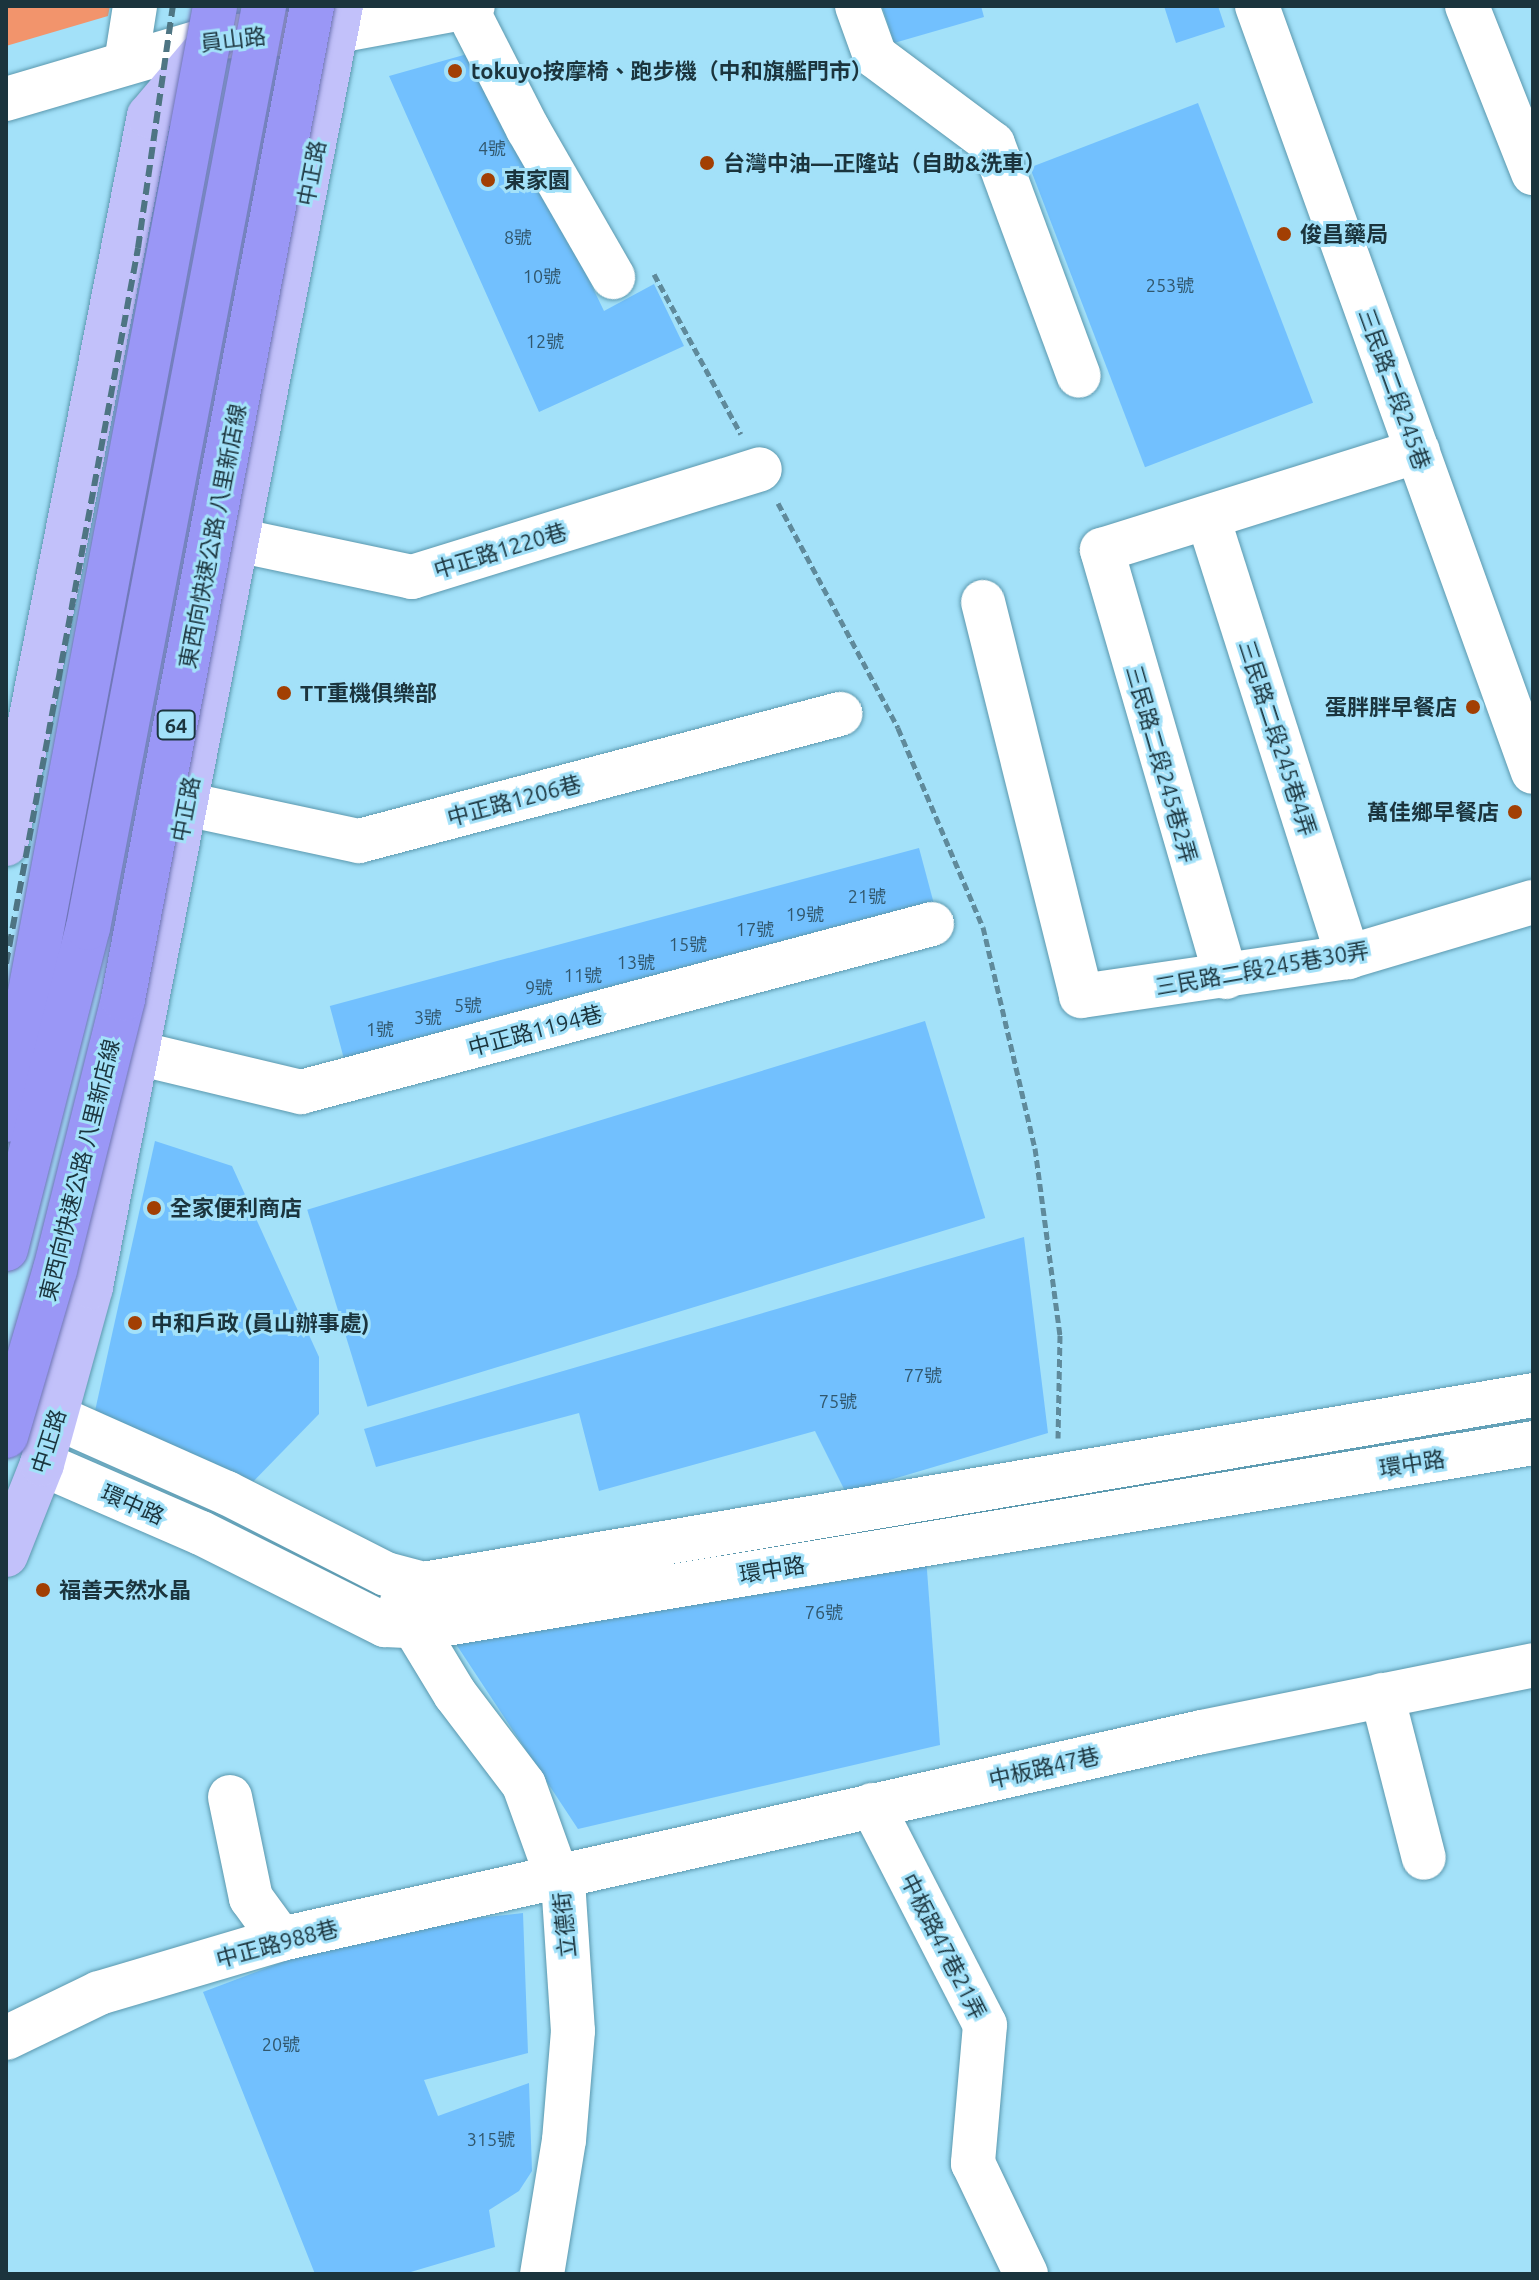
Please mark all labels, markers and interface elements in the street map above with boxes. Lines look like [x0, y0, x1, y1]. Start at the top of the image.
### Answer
street label: 員山路 [199, 22, 267, 56]
place label: tokuyo按摩椅、跑步機（中和旗艦門市） [471, 58, 873, 84]
marker: tokuyo按摩椅、跑步機（中和旗艦門市） [446, 62, 464, 80]
house number: 4號 [478, 137, 506, 159]
street label: 中正路 [292, 138, 330, 208]
place label: 台灣中油—正隆站（自助&洗車） [723, 150, 1046, 176]
marker: 台灣中油—正隆站（自助&洗車） [698, 154, 716, 172]
place label: 東家園 [504, 167, 570, 193]
marker: 東家園 [479, 171, 497, 189]
place label: 俊昌藥局 [1300, 221, 1388, 247]
marker: 俊昌藥局 [1275, 225, 1293, 243]
house number: 8號 [504, 226, 532, 248]
house number: 10號 [523, 265, 561, 287]
house number: 253號 [1146, 274, 1194, 296]
street label: 三民路二段245巷 [1354, 305, 1436, 473]
house number: 12號 [526, 330, 564, 352]
street label: 東西向快速公路 八里新店線 [173, 401, 251, 671]
street label: 中正路1220巷 [430, 517, 570, 583]
street label: 三民路二段245巷4弄 [1234, 637, 1322, 839]
street label: 三民路二段245巷2弄 [1121, 662, 1203, 866]
place label: TT重機俱樂部 [300, 680, 437, 706]
marker: TT重機俱樂部 [275, 684, 293, 702]
place label: 蛋胖胖早餐店 [1325, 694, 1457, 720]
marker: 蛋胖胖早餐店 [1464, 698, 1482, 716]
road number: 64 [156, 709, 196, 741]
street label: 中正路1206巷 [444, 769, 584, 831]
street label: 中正路 [166, 774, 204, 844]
place label: 萬佳鄉早餐店 [1367, 799, 1499, 825]
marker: 萬佳鄉早餐店 [1506, 803, 1524, 821]
house number: 21號 [848, 885, 886, 907]
house number: 19號 [786, 903, 824, 925]
house number: 17號 [736, 918, 774, 940]
house number: 15號 [669, 933, 707, 955]
street label: 三民路二段245巷30弄 [1153, 936, 1371, 1000]
house number: 13號 [617, 951, 655, 973]
house number: 11號 [564, 964, 602, 986]
house number: 9號 [525, 976, 553, 998]
house number: 5號 [454, 994, 482, 1016]
street label: 中正路1194巷 [465, 999, 605, 1061]
house number: 3號 [414, 1006, 442, 1028]
house number: 1號 [366, 1018, 394, 1040]
street label: 東西向快速公路 八里新店線 [34, 1036, 124, 1304]
place label: 全家便利商店 [170, 1195, 302, 1221]
marker: 全家便利商店 [145, 1199, 163, 1217]
place label: 中和戶政 (員山辦事處) [151, 1310, 369, 1336]
marker: 中和戶政 (員山辦事處) [126, 1314, 144, 1332]
house number: 77號 [904, 1364, 942, 1386]
house number: 75號 [819, 1390, 857, 1412]
street label: 中正路 [25, 1406, 71, 1476]
street label: 環中路 [1377, 1445, 1447, 1481]
street label: 環中路 [97, 1479, 169, 1529]
street label: 環中路 [737, 1551, 807, 1587]
place label: 福善天然水晶 [59, 1577, 191, 1603]
marker: 福善天然水晶 [34, 1581, 52, 1599]
house number: 76號 [805, 1601, 843, 1623]
street label: 中板路47巷 [986, 1741, 1102, 1793]
street label: 中板路47巷21弄 [896, 1869, 992, 2023]
street label: 立德街 [547, 1891, 581, 1959]
street label: 中正路988巷 [213, 1914, 341, 1972]
house number: 20號 [262, 2033, 300, 2055]
house number: 315號 [467, 2128, 515, 2150]

